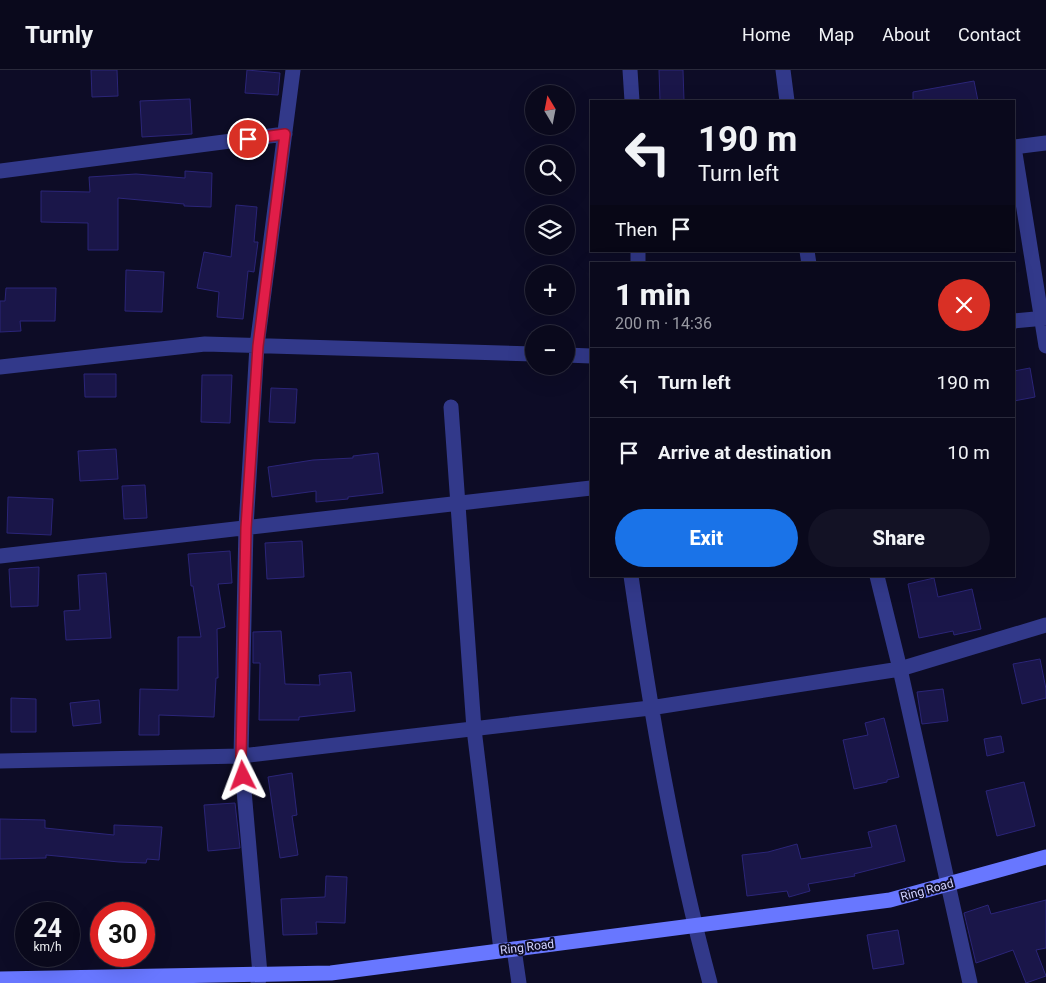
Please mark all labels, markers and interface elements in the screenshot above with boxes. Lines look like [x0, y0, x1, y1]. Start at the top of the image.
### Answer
text: Turnly [25, 21, 93, 49]
text: Home [742, 24, 791, 45]
text: Map [819, 24, 854, 45]
text: About [882, 24, 930, 45]
text: Contact [958, 24, 1021, 45]
north arrow [525, 85, 575, 135]
map controls [525, 85, 575, 375]
pin [227, 118, 269, 160]
text: 190 m [698, 119, 797, 160]
icon: left [615, 120, 680, 185]
icon: arrive [234, 125, 262, 153]
button: search [525, 145, 575, 195]
text: Turn left [698, 161, 779, 186]
button: layers [525, 205, 575, 255]
icon: arrive [667, 215, 695, 243]
text: Then [615, 218, 657, 241]
button: + [525, 265, 575, 315]
text: 1 min [615, 277, 691, 312]
button: close [938, 279, 990, 331]
text: 200 m · 14:36 [615, 314, 712, 333]
button: − [525, 325, 575, 375]
icon: left [615, 369, 643, 397]
text: Turn left [658, 371, 731, 394]
text: 190 m [937, 371, 990, 394]
icon: arrive [615, 439, 643, 467]
text: Arrive at destination [658, 441, 831, 464]
text: 10 m [947, 441, 990, 464]
button: Exit [615, 509, 798, 567]
button: Share [808, 509, 990, 567]
position arrow [216, 749, 268, 801]
street label: Ring Road [899, 876, 955, 904]
speed limit sign: 30 [90, 902, 155, 967]
text: 24 [33, 914, 62, 943]
street label: Ring Road [499, 937, 555, 957]
text: km/h [33, 940, 62, 954]

